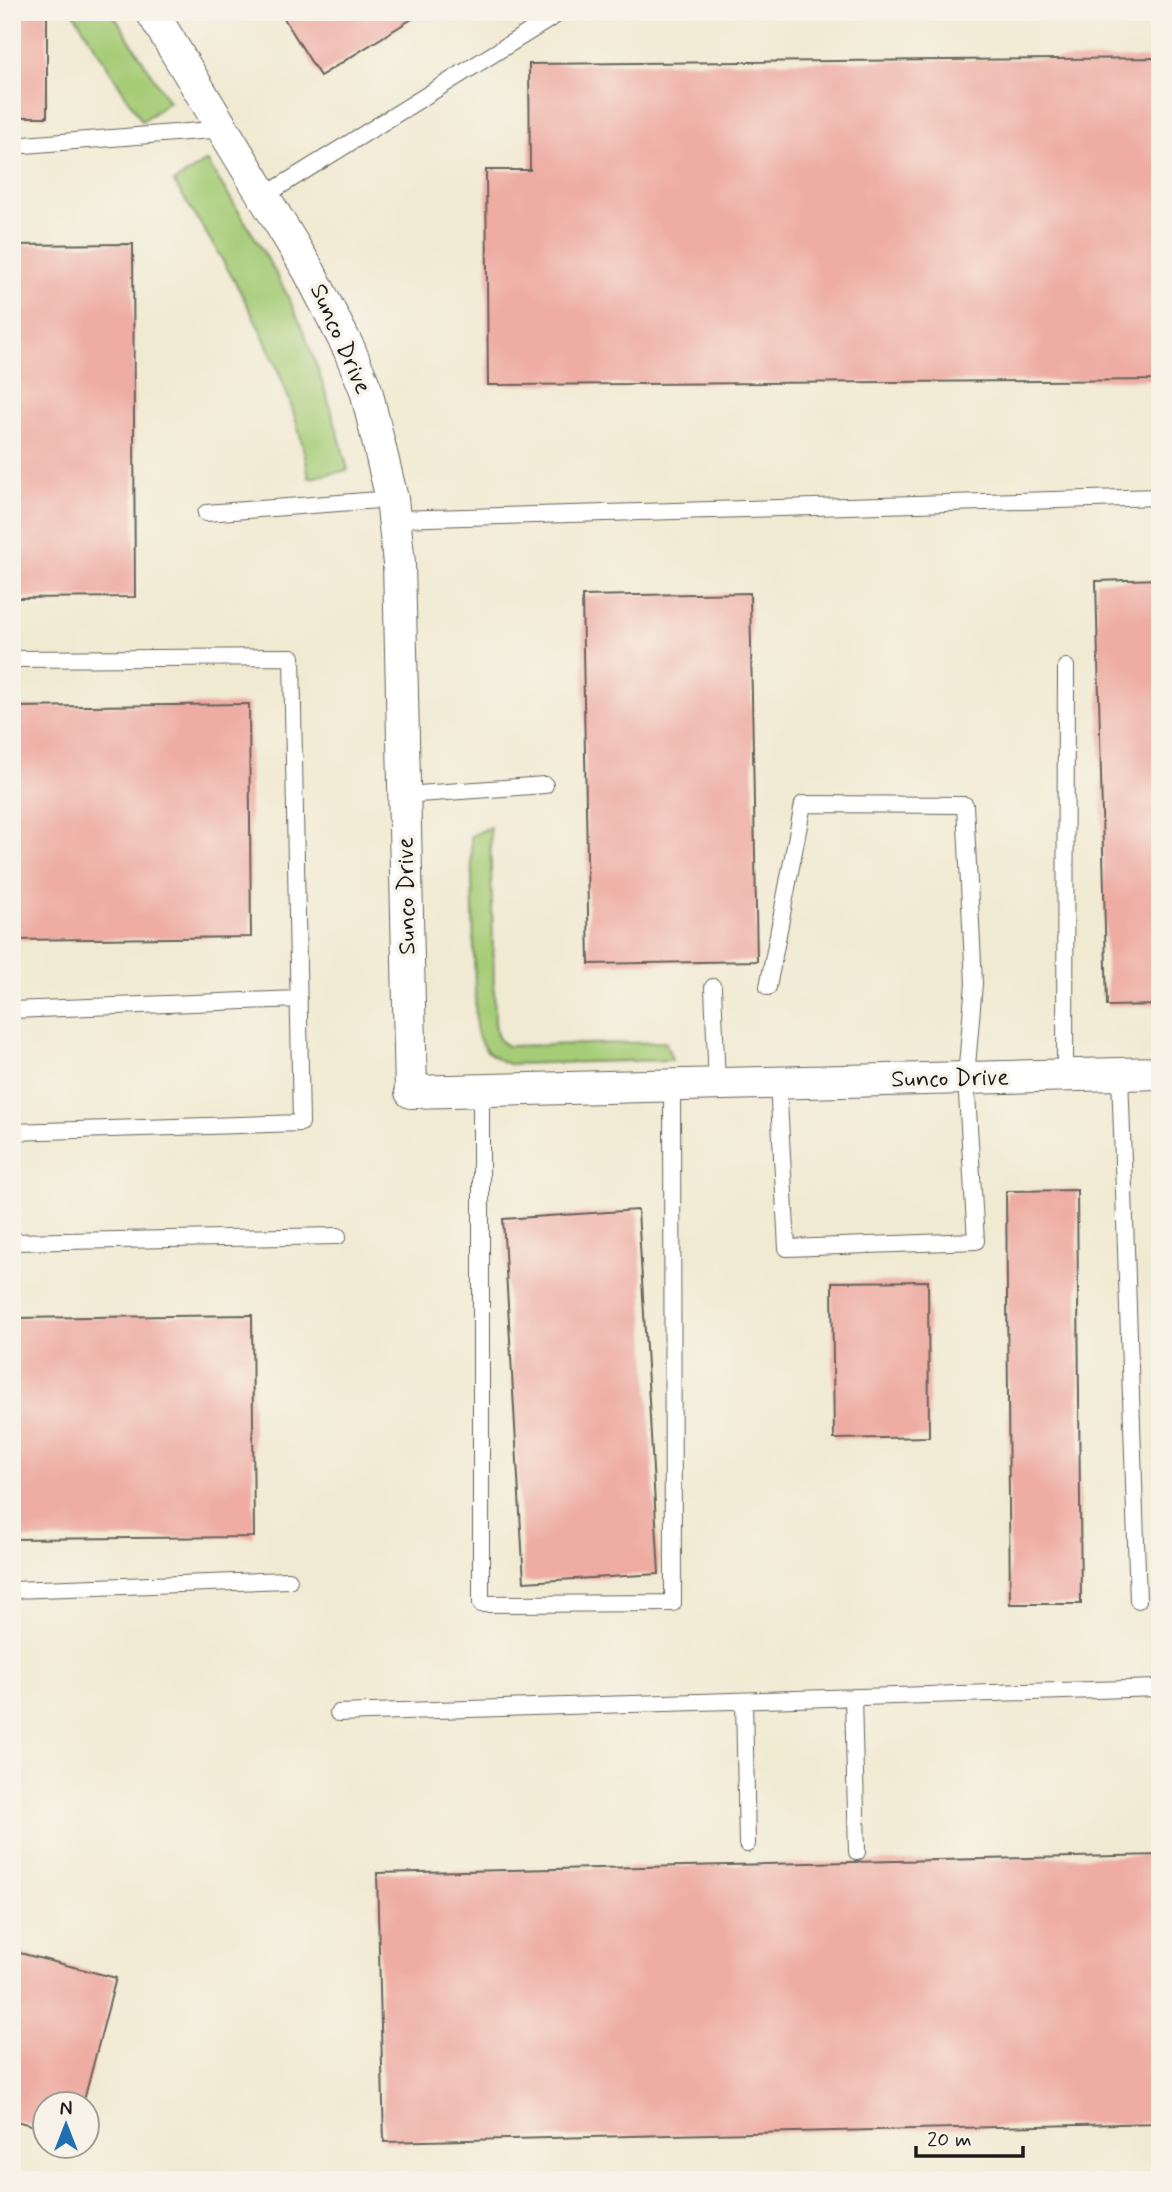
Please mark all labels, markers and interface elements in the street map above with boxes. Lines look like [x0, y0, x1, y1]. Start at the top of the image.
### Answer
street label: Sunco Drive [302, 279, 378, 399]
street label: Sunco Drive [390, 837, 424, 955]
street label: Sunco Drive [891, 1062, 1009, 1096]
north arrow [32, 2090, 102, 2160]
text: N [60, 2097, 72, 2122]
scale bar [916, 2115, 1023, 2159]
text: 20 m [927, 2126, 972, 2154]

